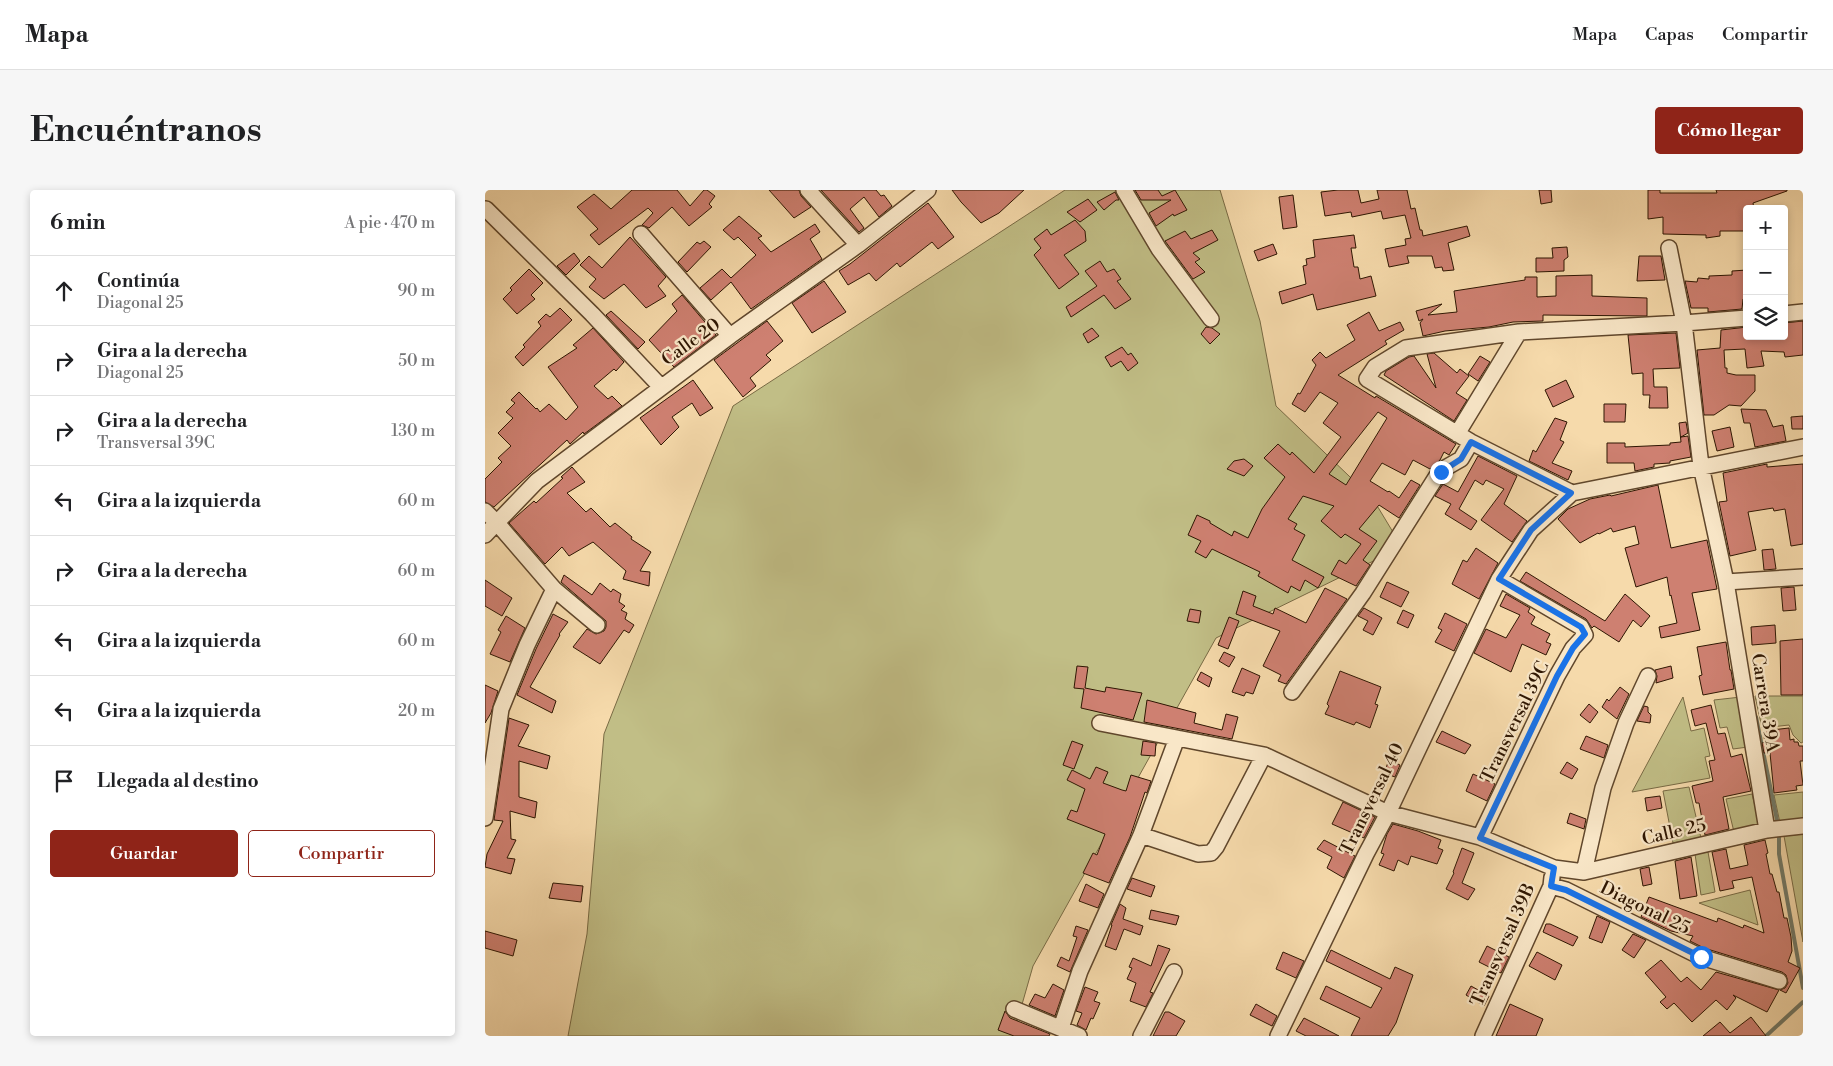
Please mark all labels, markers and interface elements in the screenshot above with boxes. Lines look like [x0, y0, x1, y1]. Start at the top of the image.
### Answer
text: Mapa [25, 20, 88, 50]
text: Mapa [1573, 23, 1617, 46]
text: Capas [1645, 23, 1694, 46]
text: Compartir [1722, 23, 1808, 46]
button: Cómo llegar [1655, 107, 1803, 154]
text: Encuéntranos [30, 109, 262, 152]
map controls [1743, 205, 1788, 340]
button: + [1743, 205, 1788, 250]
text: 6 min [50, 210, 105, 236]
text: A pie · 470 m [344, 213, 435, 233]
button: − [1743, 250, 1788, 295]
text: Continúa [97, 269, 180, 293]
icon: ahead [50, 277, 78, 305]
text: 90 m [397, 281, 435, 301]
text: Diagonal 25 [97, 293, 184, 313]
button: layers [1743, 295, 1788, 340]
street label: Calle 20 [657, 313, 725, 371]
text: Gira a la derecha [97, 339, 247, 363]
icon: right [50, 347, 78, 375]
text: 50 m [398, 351, 435, 371]
text: Diagonal 25 [97, 363, 184, 383]
text: Gira a la derecha [97, 409, 247, 433]
icon: right [50, 417, 78, 445]
text: 130 m [391, 421, 435, 441]
text: Transversal 39C [97, 433, 215, 453]
route end [1430, 461, 1453, 484]
icon: left [50, 487, 78, 515]
text: Gira a la izquierda [97, 489, 261, 513]
text: 60 m [397, 491, 435, 511]
icon: right [50, 557, 78, 585]
text: Gira a la derecha [97, 559, 247, 583]
text: 60 m [397, 561, 435, 581]
icon: left [50, 627, 78, 655]
text: Gira a la izquierda [97, 629, 261, 653]
text: 60 m [397, 631, 435, 651]
street label: Carrera 39A [1746, 652, 1784, 755]
street label: Transversal 39C [1476, 657, 1554, 787]
icon: left [50, 697, 78, 725]
text: Gira a la izquierda [97, 699, 261, 723]
text: 20 m [398, 701, 435, 721]
street label: Transversal 40 [1335, 739, 1409, 859]
icon: arrive [50, 767, 78, 795]
text: Llegada al destino [97, 769, 259, 793]
street label: Calle 25 [1640, 813, 1708, 851]
button: Guardar [50, 830, 238, 877]
button: Compartir [248, 830, 435, 877]
street label: Diagonal 25 [1596, 876, 1694, 940]
street label: Transversal 39B [1465, 880, 1541, 1010]
route start [1690, 946, 1713, 969]

